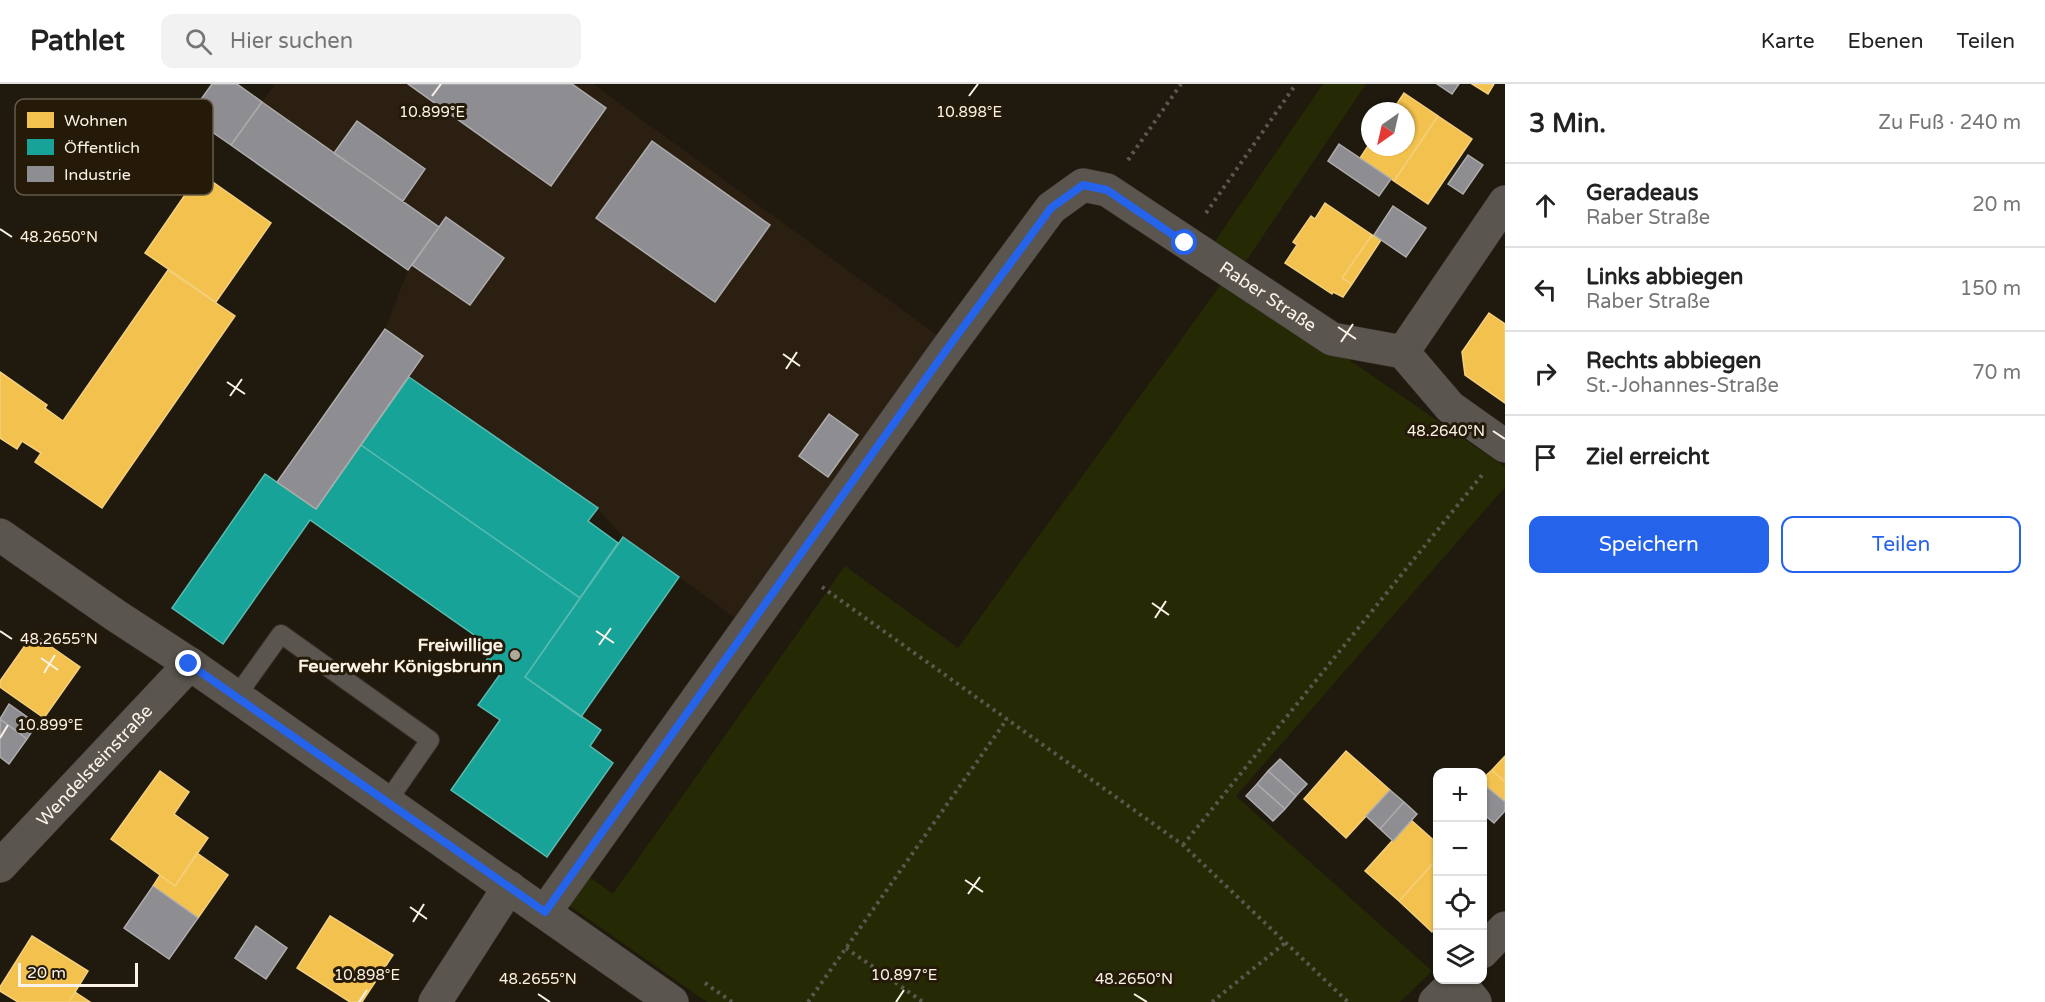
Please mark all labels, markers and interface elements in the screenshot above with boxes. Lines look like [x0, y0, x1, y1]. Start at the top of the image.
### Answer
search box [161, 14, 581, 68]
text: Pathlet [30, 24, 125, 58]
icon: search [182, 25, 215, 58]
text: Hier suchen [230, 28, 353, 54]
text: Karte [1761, 29, 1815, 54]
text: Ebenen [1848, 29, 1924, 54]
text: Teilen [1957, 29, 2015, 54]
legend [15, 99, 213, 195]
north arrow [1361, 102, 1415, 156]
text: 10.899°E [399, 103, 465, 121]
text: 10.898°E [936, 103, 1002, 121]
text: 3 Min. [1529, 108, 1606, 139]
text: Wohnen [64, 111, 127, 131]
text: Zu Fuß · 240 m [1878, 111, 2021, 135]
text: Öffentlich [64, 138, 140, 158]
text: Industrie [64, 165, 131, 185]
text: Geradeaus [1586, 180, 1698, 206]
icon: ahead [1529, 189, 1562, 222]
text: 20 m [1972, 193, 2021, 217]
text: Raber Straße [1586, 206, 1710, 230]
text: 48.2650°N [20, 228, 98, 246]
route start [1171, 229, 1197, 255]
street label: Raber Straße [1215, 257, 1321, 337]
text: Links abbiegen [1586, 264, 1744, 290]
icon: left [1529, 273, 1562, 306]
text: 150 m [1960, 277, 2021, 301]
text: Raber Straße [1586, 290, 1710, 314]
text: Rechts abbiegen [1586, 348, 1761, 374]
icon: right [1529, 357, 1562, 390]
text: 70 m [1972, 361, 2021, 385]
text: St.-Johannes-Straße [1586, 374, 1779, 398]
text: 48.2640°N [1407, 422, 1485, 440]
icon: arrive [1529, 441, 1562, 474]
text: Ziel erreicht [1586, 444, 1709, 470]
button: Speichern [1529, 516, 1769, 573]
button: Teilen [1781, 516, 2021, 573]
text: 48.2655°N [20, 630, 98, 648]
place label: Freiwillige Feuerwehr Königsbrunn [298, 634, 503, 677]
marker: Freiwillige Feuerwehr Königsbrunn [508, 648, 522, 662]
route end [175, 650, 201, 676]
street label: Wendelsteinstraße [32, 700, 157, 831]
text: 10.899°E [17, 716, 83, 734]
map controls [1433, 768, 1487, 984]
button: + [1433, 768, 1487, 822]
button: − [1433, 822, 1487, 876]
button: locate [1433, 876, 1487, 930]
button: layers [1433, 930, 1487, 984]
scale bar [18, 960, 138, 988]
text: 20 m [27, 963, 66, 983]
text: 10.898°E [334, 966, 400, 984]
text: 10.897°E [871, 966, 937, 984]
text: 48.2655°N [499, 970, 577, 988]
text: 48.2650°N [1095, 970, 1173, 988]

